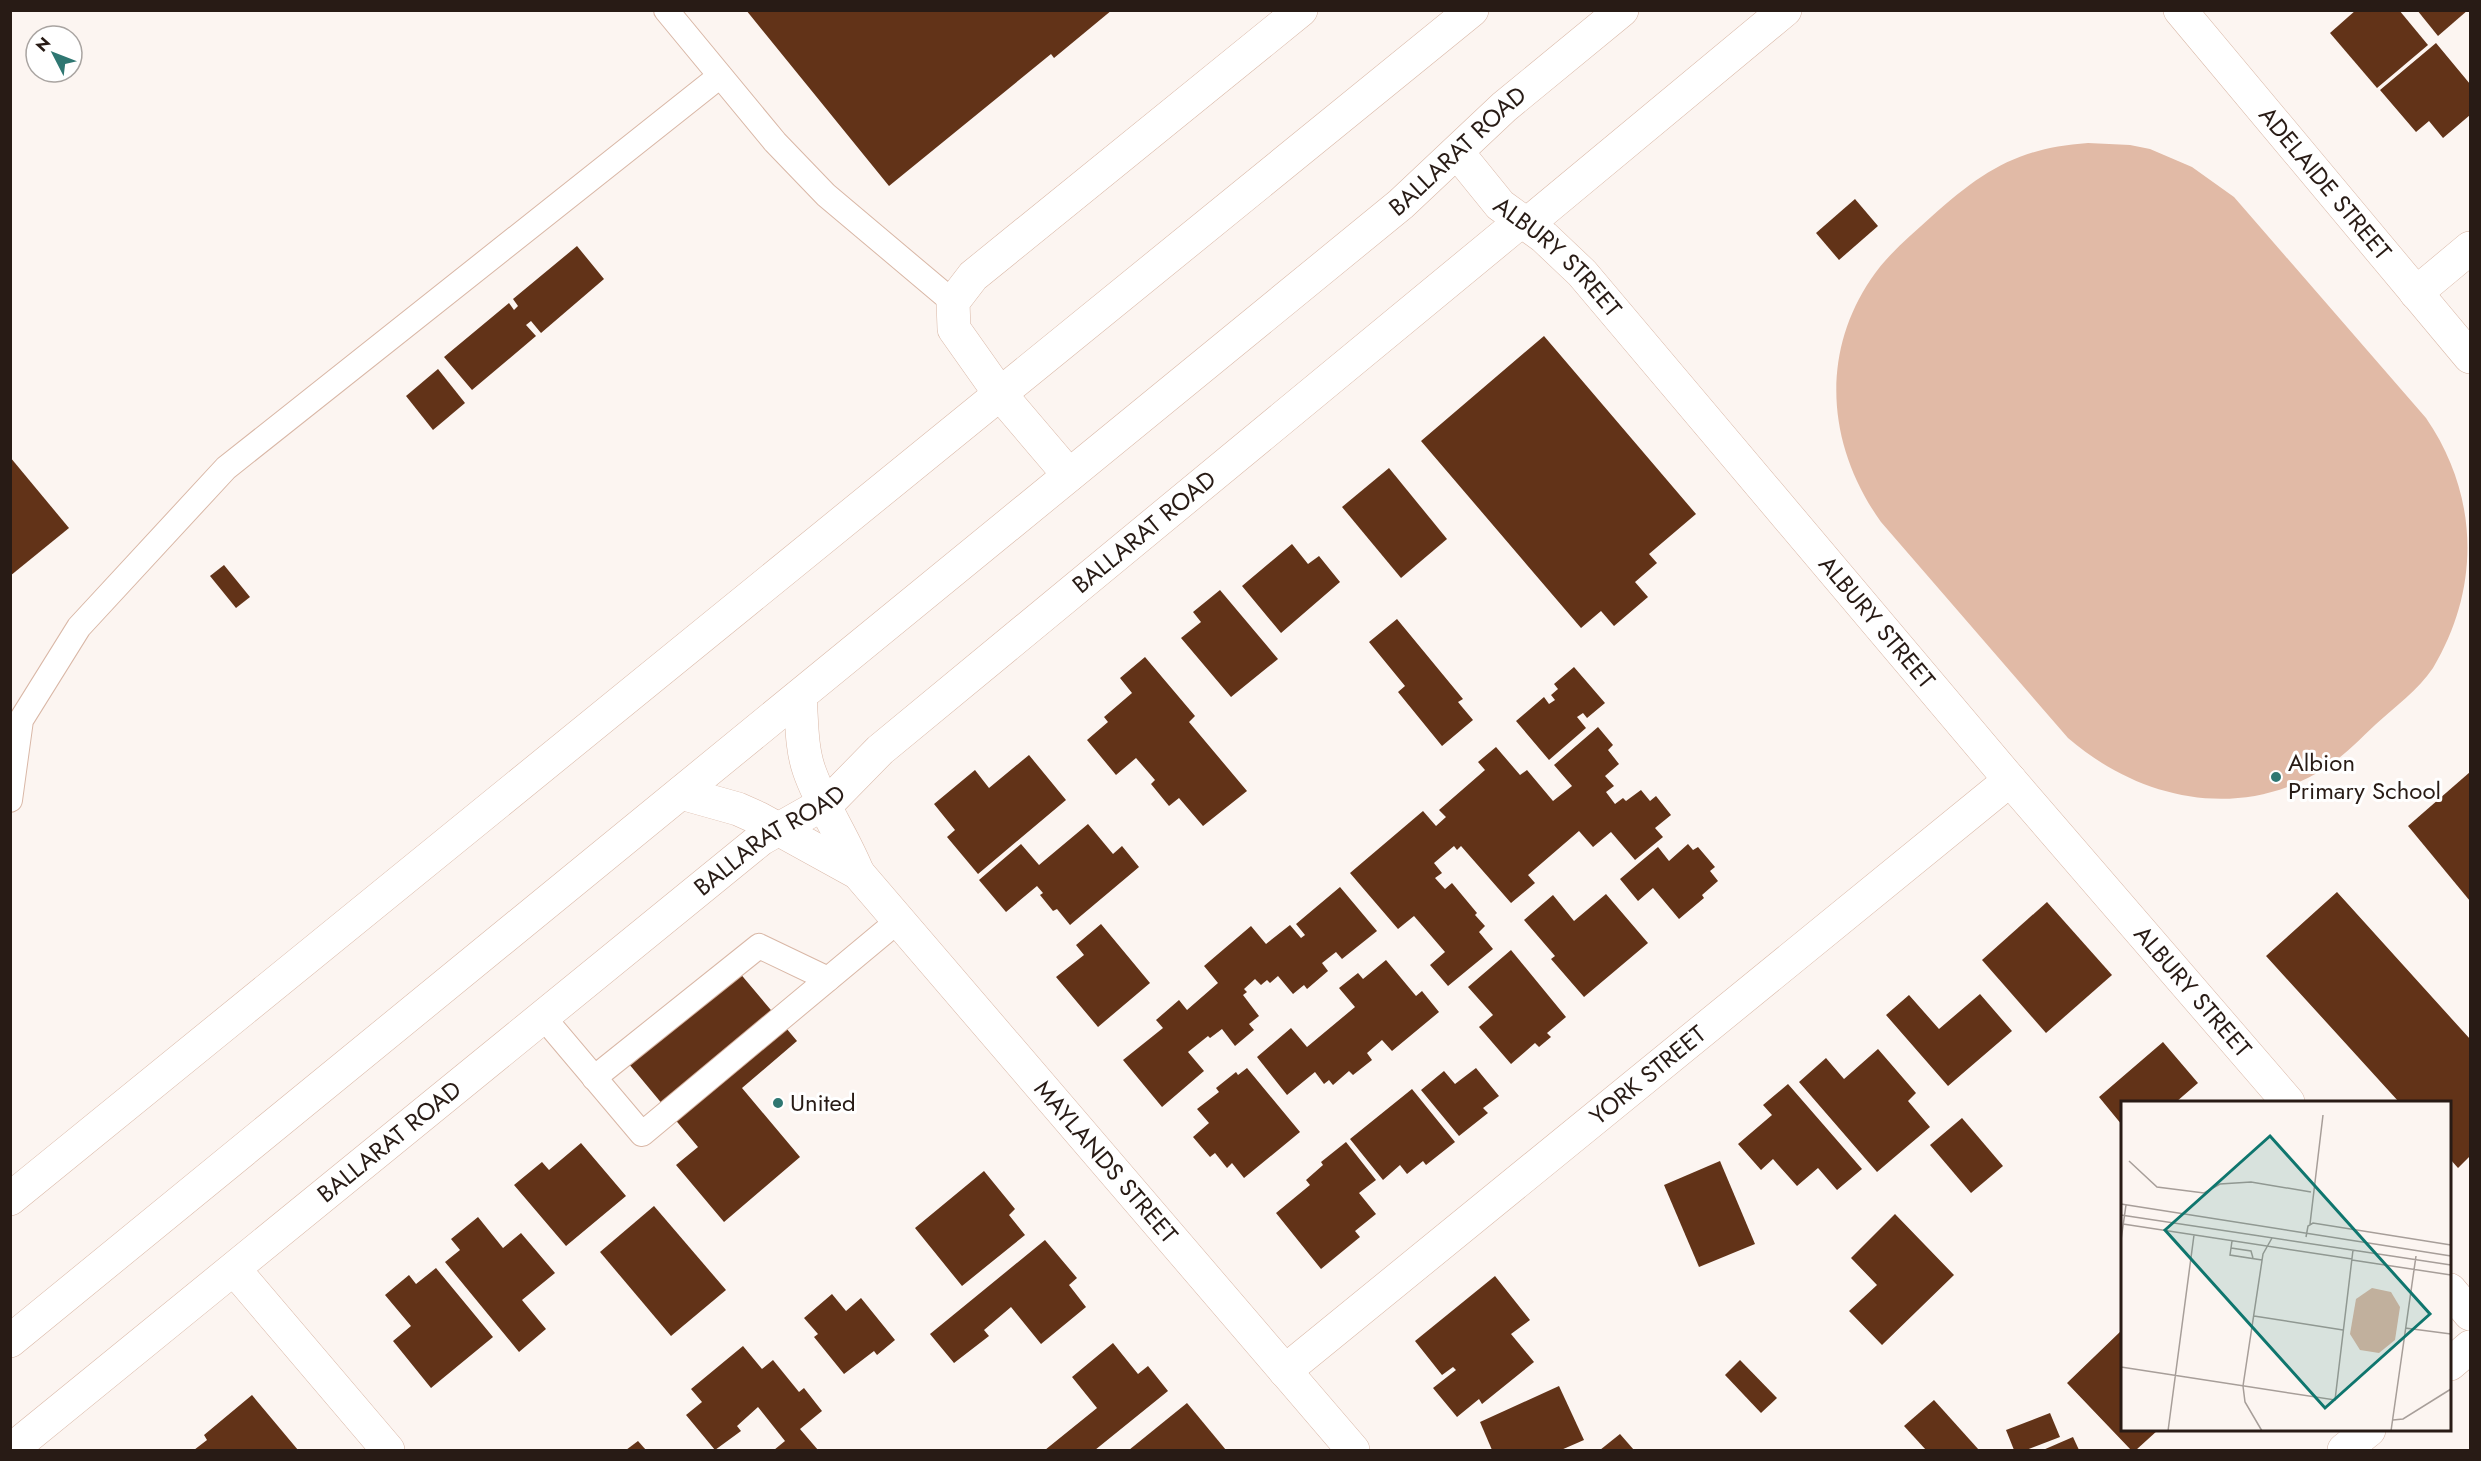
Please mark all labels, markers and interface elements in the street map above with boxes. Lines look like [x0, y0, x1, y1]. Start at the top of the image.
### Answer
north arrow [24, 24, 84, 84]
text: N [30, 32, 56, 57]
street label: BALLARAT ROAD [1381, 78, 1534, 224]
street label: ADELAIDE STREET [2251, 99, 2400, 267]
street label: ALBURY STREET [1486, 188, 1630, 325]
street label: BALLARAT ROAD [1065, 462, 1223, 601]
street label: ALBURY STREET [1811, 548, 1944, 696]
place label: Albion Primary School [2288, 745, 2441, 808]
marker: Albion Primary School [2269, 770, 2283, 784]
street label: BALLARAT ROAD [686, 777, 854, 904]
street label: ALBURY STREET [2126, 918, 2260, 1065]
street label: YORK STREET [1582, 1017, 1713, 1133]
street label: BALLARAT ROAD [309, 1072, 469, 1211]
street label: MAYLANDS STREET [1026, 1072, 1186, 1251]
place label: United [790, 1085, 856, 1120]
marker: United [771, 1096, 785, 1110]
inset map [2121, 1101, 2451, 1431]

